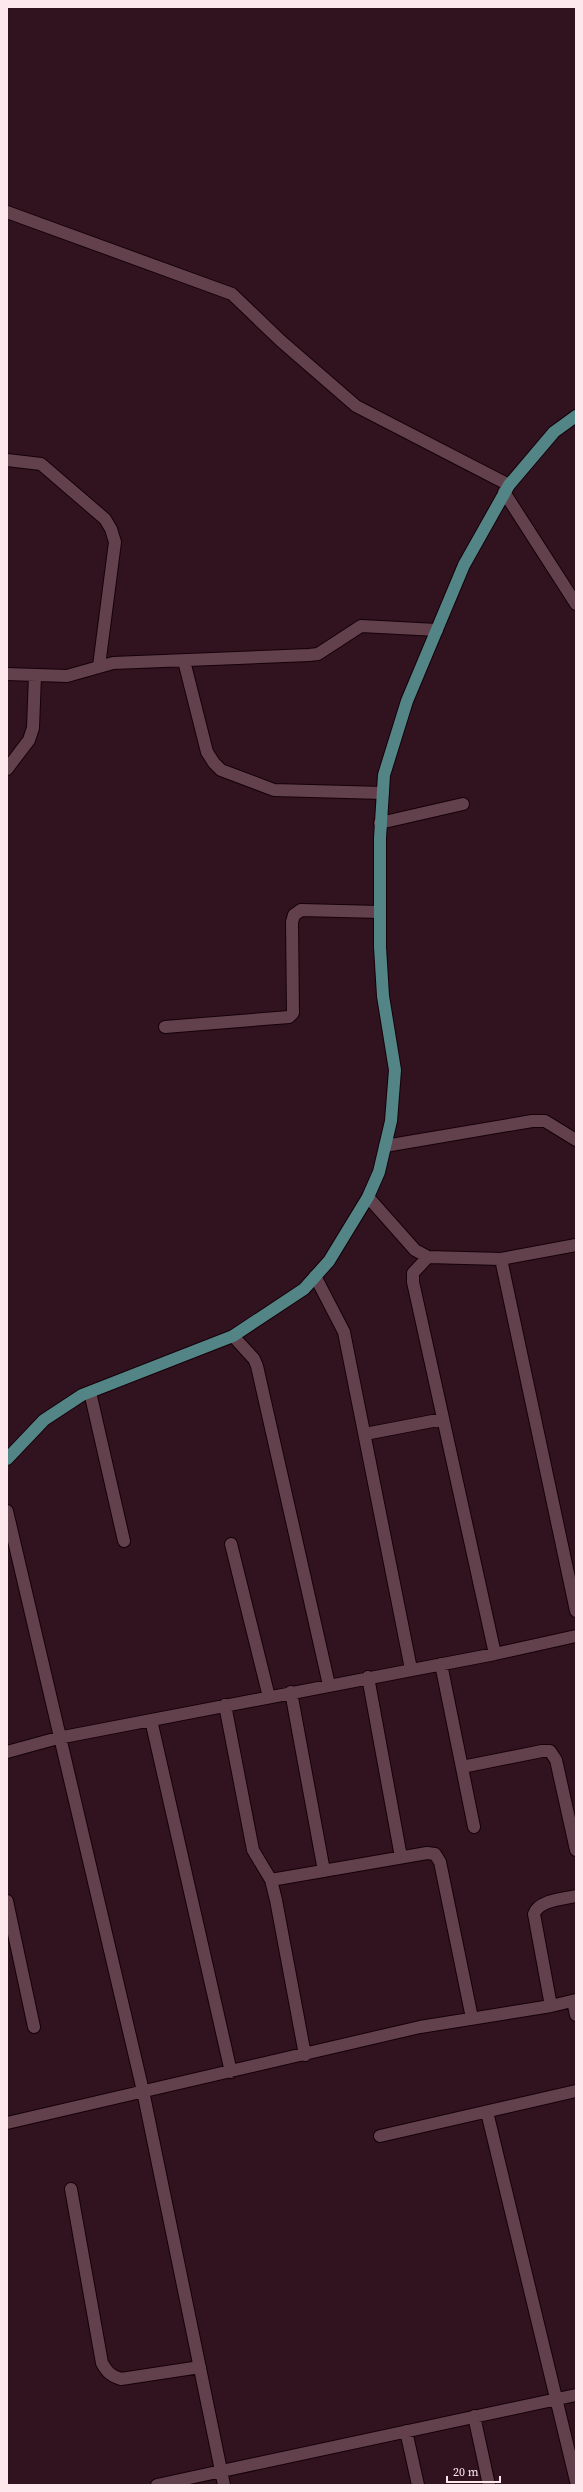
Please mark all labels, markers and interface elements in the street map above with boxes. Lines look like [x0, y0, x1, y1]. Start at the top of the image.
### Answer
scale bar [447, 2458, 500, 2484]
text: 20 m [453, 2464, 479, 2480]

